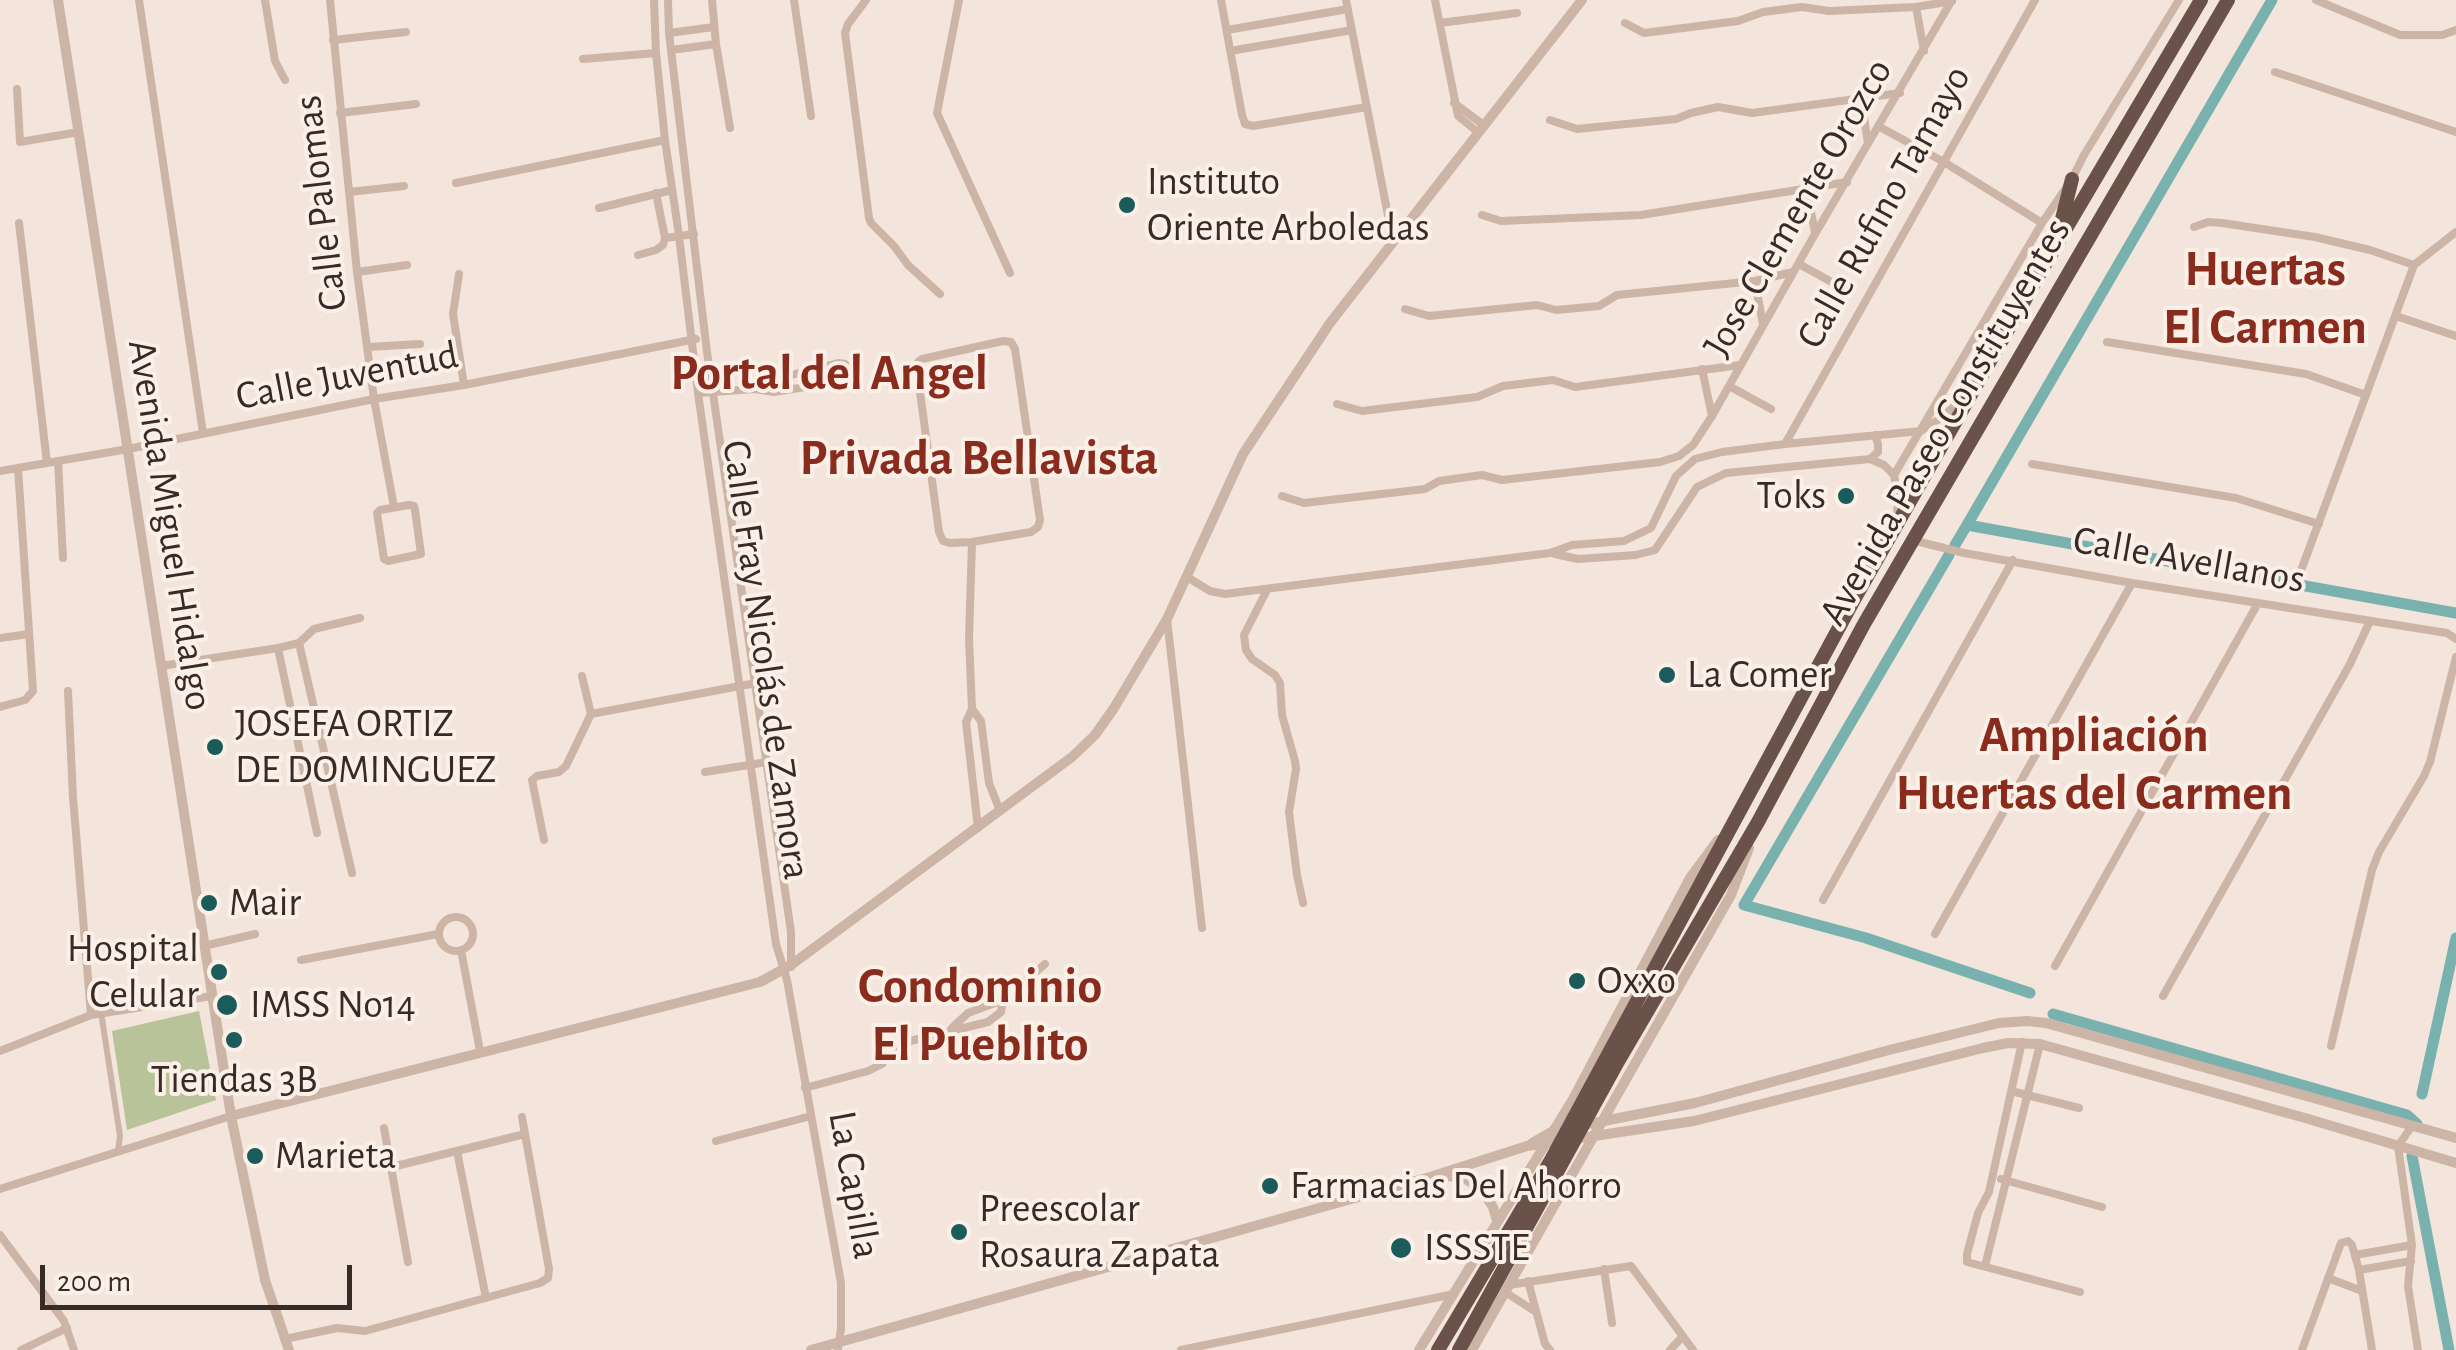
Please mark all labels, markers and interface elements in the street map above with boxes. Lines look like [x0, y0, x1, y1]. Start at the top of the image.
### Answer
street label: Jose Clemente Orozco [1693, 50, 1903, 366]
street label: Calle Rufino Tamayo [1786, 57, 1982, 357]
street label: Calle Palomas [284, 93, 358, 313]
place label: Instituto Oriente Arboledas [1147, 158, 1430, 252]
marker: Instituto Oriente Arboledas [1116, 194, 1138, 216]
street label: Avenida Paseo Constituyentes [1809, 210, 2081, 634]
district label: Huertas El Carmen [2163, 240, 2367, 358]
street label: Calle Juventud [232, 331, 462, 421]
street label: Avenida Miguel Hidalgo [117, 336, 223, 714]
district label: Portal del Angel [670, 344, 988, 404]
district label: Privada Bellavista [800, 429, 1158, 489]
street label: Calle Fray Nicolás de Zamora [711, 437, 821, 883]
place label: Toks [1756, 472, 1826, 520]
marker: Toks [1835, 485, 1857, 507]
street label: Calle Avellanos [2070, 516, 2308, 604]
place label: La Comer [1687, 651, 1831, 699]
marker: La Comer [1656, 664, 1678, 686]
place label: JOSEFA ORTIZ DE DOMINGUEZ [235, 700, 496, 794]
district label: Ampliación Huertas del Carmen [1895, 706, 2293, 824]
marker: JOSEFA ORTIZ DE DOMINGUEZ [204, 736, 226, 758]
place label: Mair [229, 879, 301, 927]
marker: Mair [198, 892, 220, 914]
place label: Hospital Celular [67, 925, 199, 1019]
district label: Condominio El Pueblito [858, 957, 1102, 1074]
place label: Oxxo [1597, 957, 1676, 1005]
marker: Hospital Celular [208, 961, 230, 983]
marker: Oxxo [1566, 970, 1588, 992]
place label: IMSS No14 [250, 981, 416, 1029]
marker: IMSS No14 [214, 992, 240, 1018]
marker: Tiendas 3B [223, 1029, 245, 1051]
place label: Tiendas 3B [151, 1056, 317, 1104]
street label: La Capilla [817, 1107, 891, 1263]
place label: Marieta [275, 1132, 397, 1180]
marker: Marieta [244, 1145, 266, 1167]
place label: Farmacias Del Ahorro [1290, 1162, 1622, 1210]
marker: Farmacias Del Ahorro [1259, 1175, 1281, 1197]
place label: Preescolar Rosaura Zapata [979, 1185, 1220, 1279]
marker: Preescolar Rosaura Zapata [948, 1221, 970, 1243]
place label: ISSSTE [1424, 1224, 1530, 1272]
marker: ISSSTE [1388, 1235, 1414, 1261]
scale bar [45, 1245, 358, 1307]
text: 200 m [57, 1267, 131, 1297]

